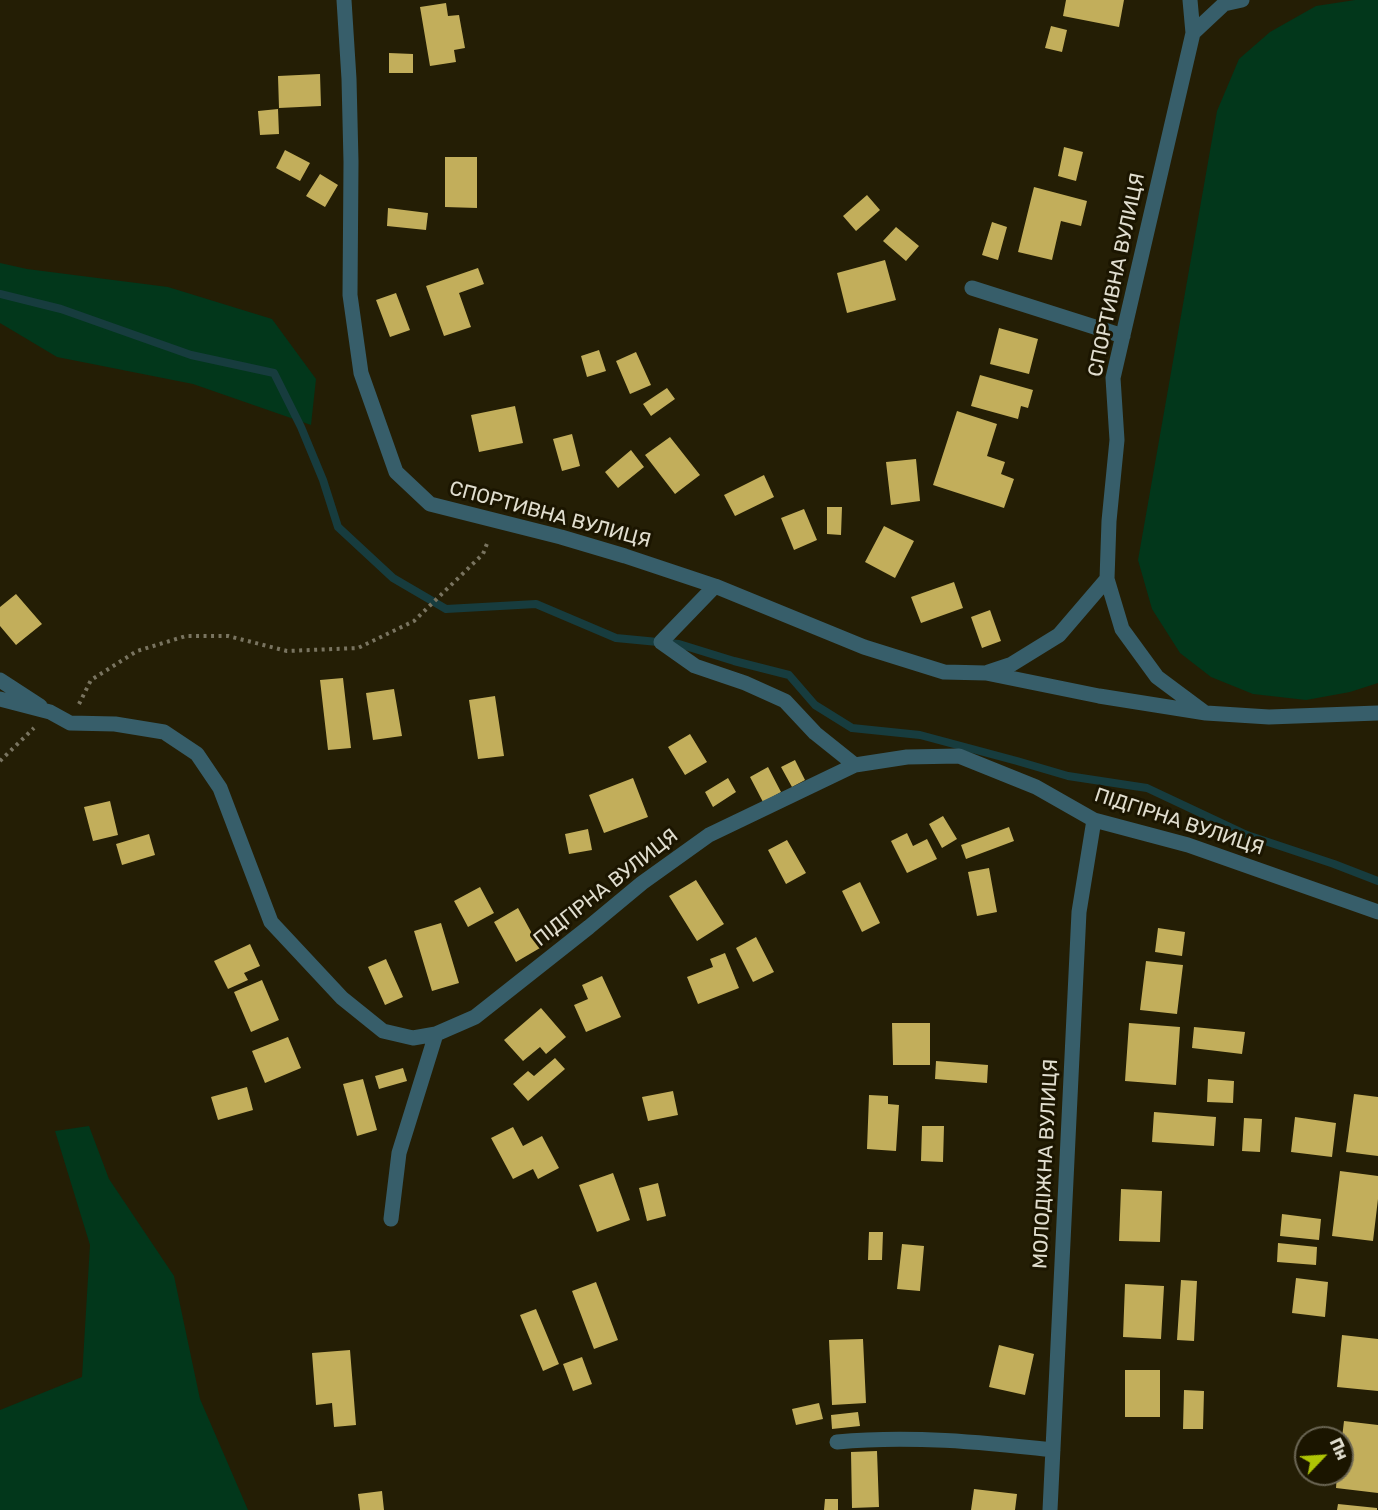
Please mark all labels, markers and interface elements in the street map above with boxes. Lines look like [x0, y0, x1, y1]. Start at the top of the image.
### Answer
street label: СПОРТИВНА ВУЛИЦЯ [1084, 171, 1150, 379]
street label: СПОРТИВНА ВУЛИЦЯ [447, 477, 653, 553]
street label: ПІДГІРНА ВУЛИЦЯ [1091, 783, 1267, 861]
street label: ПІДГІРНА ВУЛИЦЯ [529, 824, 683, 952]
street label: МОЛОДІЖНА ВУЛИЦЯ [1029, 1058, 1063, 1270]
north arrow [1294, 1426, 1354, 1486]
text: Пн [1326, 1435, 1352, 1463]

